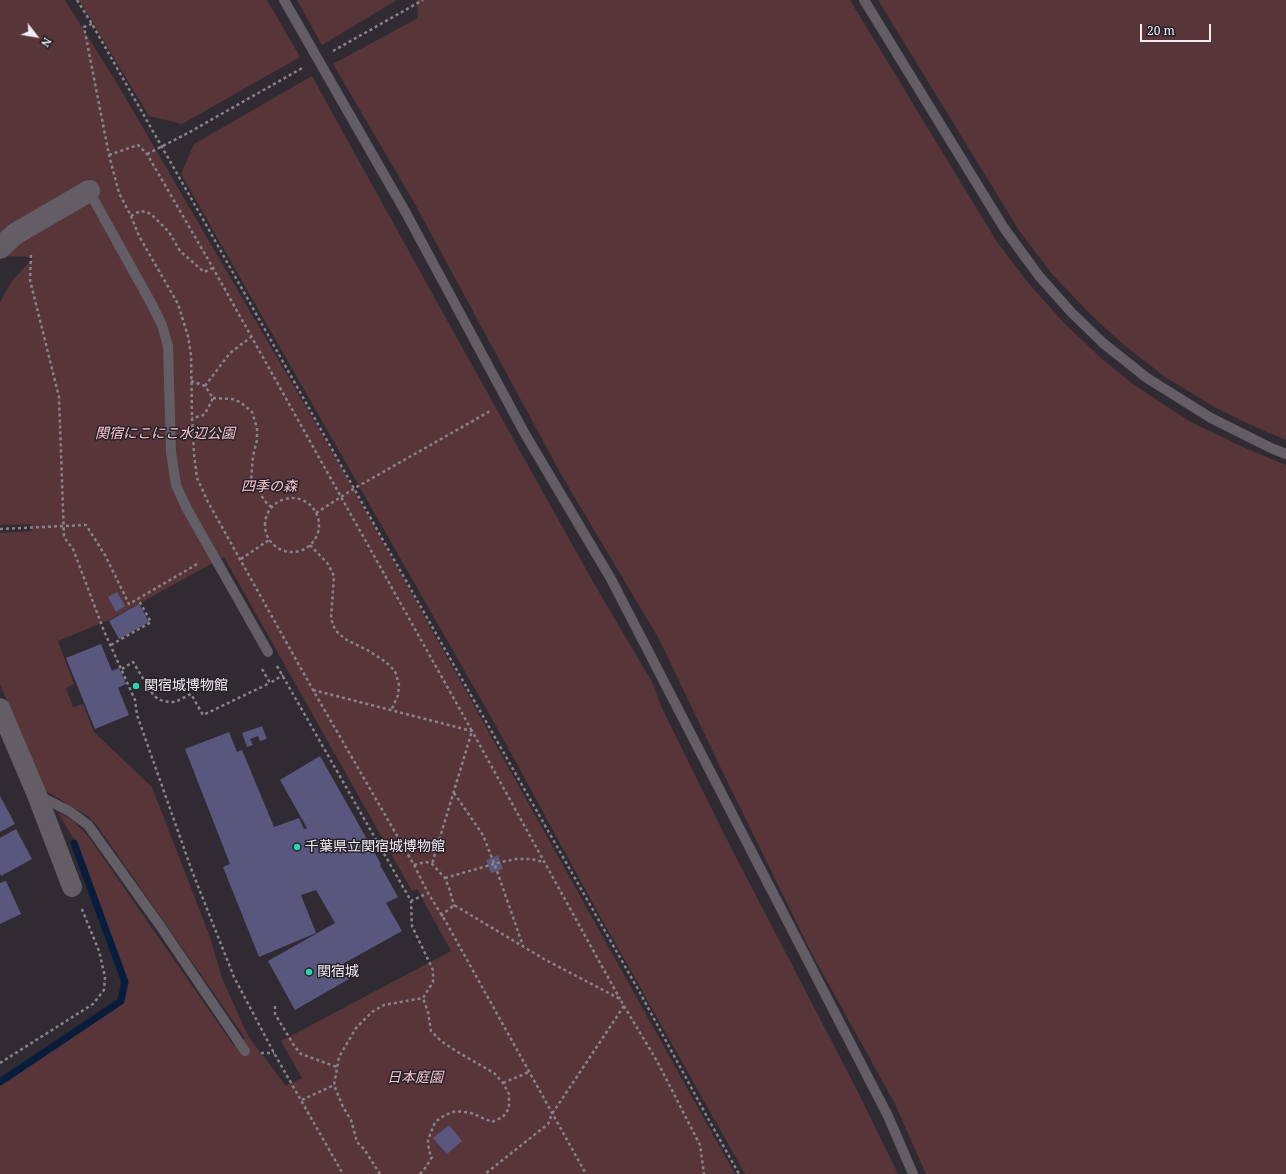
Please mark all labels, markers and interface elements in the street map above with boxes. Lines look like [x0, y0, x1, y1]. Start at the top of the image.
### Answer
north arrow [16, 16, 56, 56]
scale bar [1142, 16, 1213, 42]
text: 20 m [1147, 22, 1175, 39]
text: N [38, 35, 55, 50]
park label: 関宿にこにこ水辺公園 [95, 426, 235, 442]
park label: 四季の森 [241, 479, 297, 495]
place label: 関宿城博物館 [144, 678, 228, 694]
marker: 関宿城博物館 [131, 681, 141, 691]
place label: 千葉県立関宿城博物館 [305, 839, 445, 855]
marker: 千葉県立関宿城博物館 [292, 842, 302, 852]
place label: 関宿城 [317, 964, 359, 980]
marker: 関宿城 [304, 967, 314, 977]
park label: 日本庭園 [387, 1070, 443, 1086]

